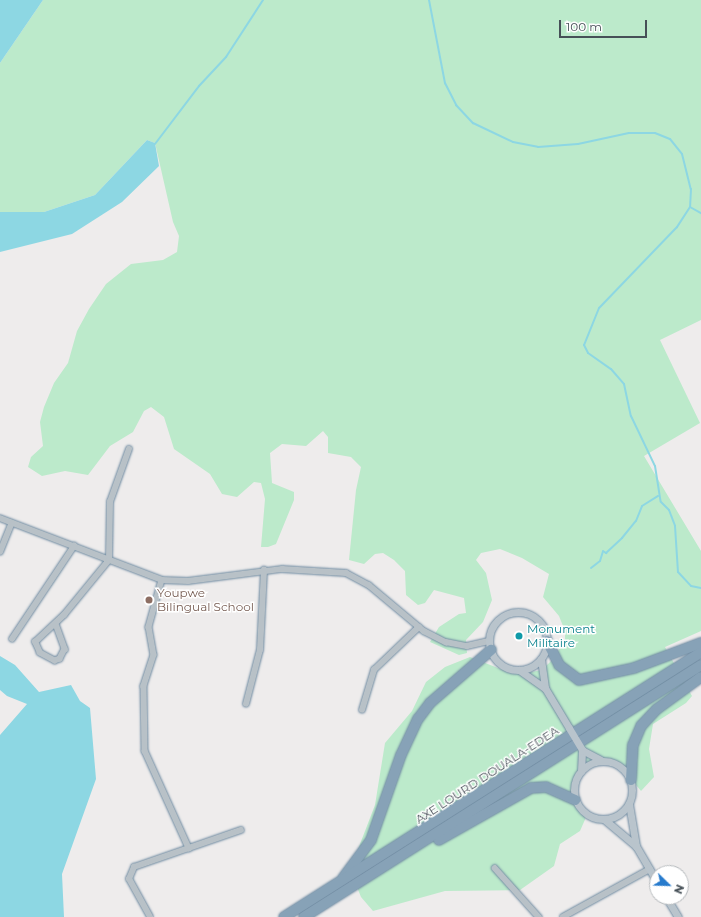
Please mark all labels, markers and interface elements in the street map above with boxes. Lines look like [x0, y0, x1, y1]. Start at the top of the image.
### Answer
scale bar [561, 12, 649, 38]
text: 100 m [566, 19, 602, 34]
place label: Youpwe Bilingual School [157, 586, 254, 614]
marker: Youpwe Bilingual School [144, 595, 154, 605]
place label: Monument Militaire [527, 622, 595, 650]
marker: Monument Militaire [514, 631, 524, 641]
street label: AXE LOURD DOUALA-EDEA [413, 723, 561, 827]
north arrow [649, 865, 689, 905]
text: N [671, 882, 687, 896]

